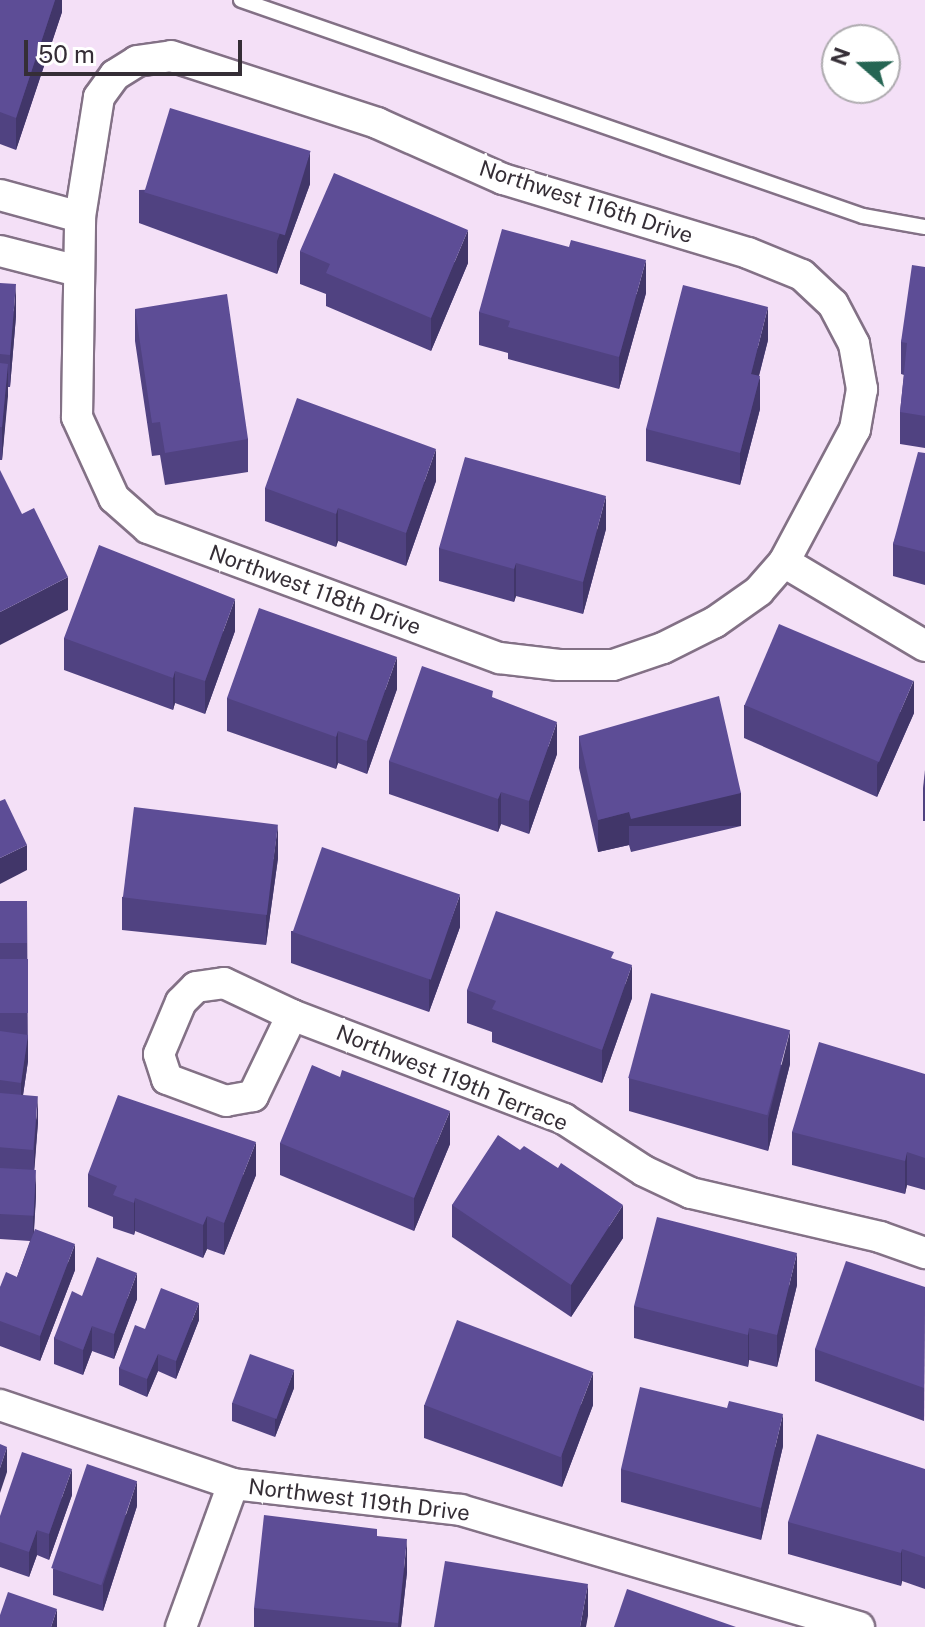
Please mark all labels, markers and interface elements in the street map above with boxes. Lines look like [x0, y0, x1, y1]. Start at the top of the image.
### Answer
scale bar [28, 24, 246, 74]
north arrow [821, 24, 901, 104]
text: 50 m [38, 40, 95, 68]
text: N [825, 44, 855, 69]
street label: Northwest 116th Drive [476, 155, 696, 249]
street label: Northwest 118th Drive [205, 539, 425, 641]
street label: Northwest 119th Terrace [332, 1019, 572, 1137]
street label: Northwest 119th Drive [247, 1473, 471, 1527]

